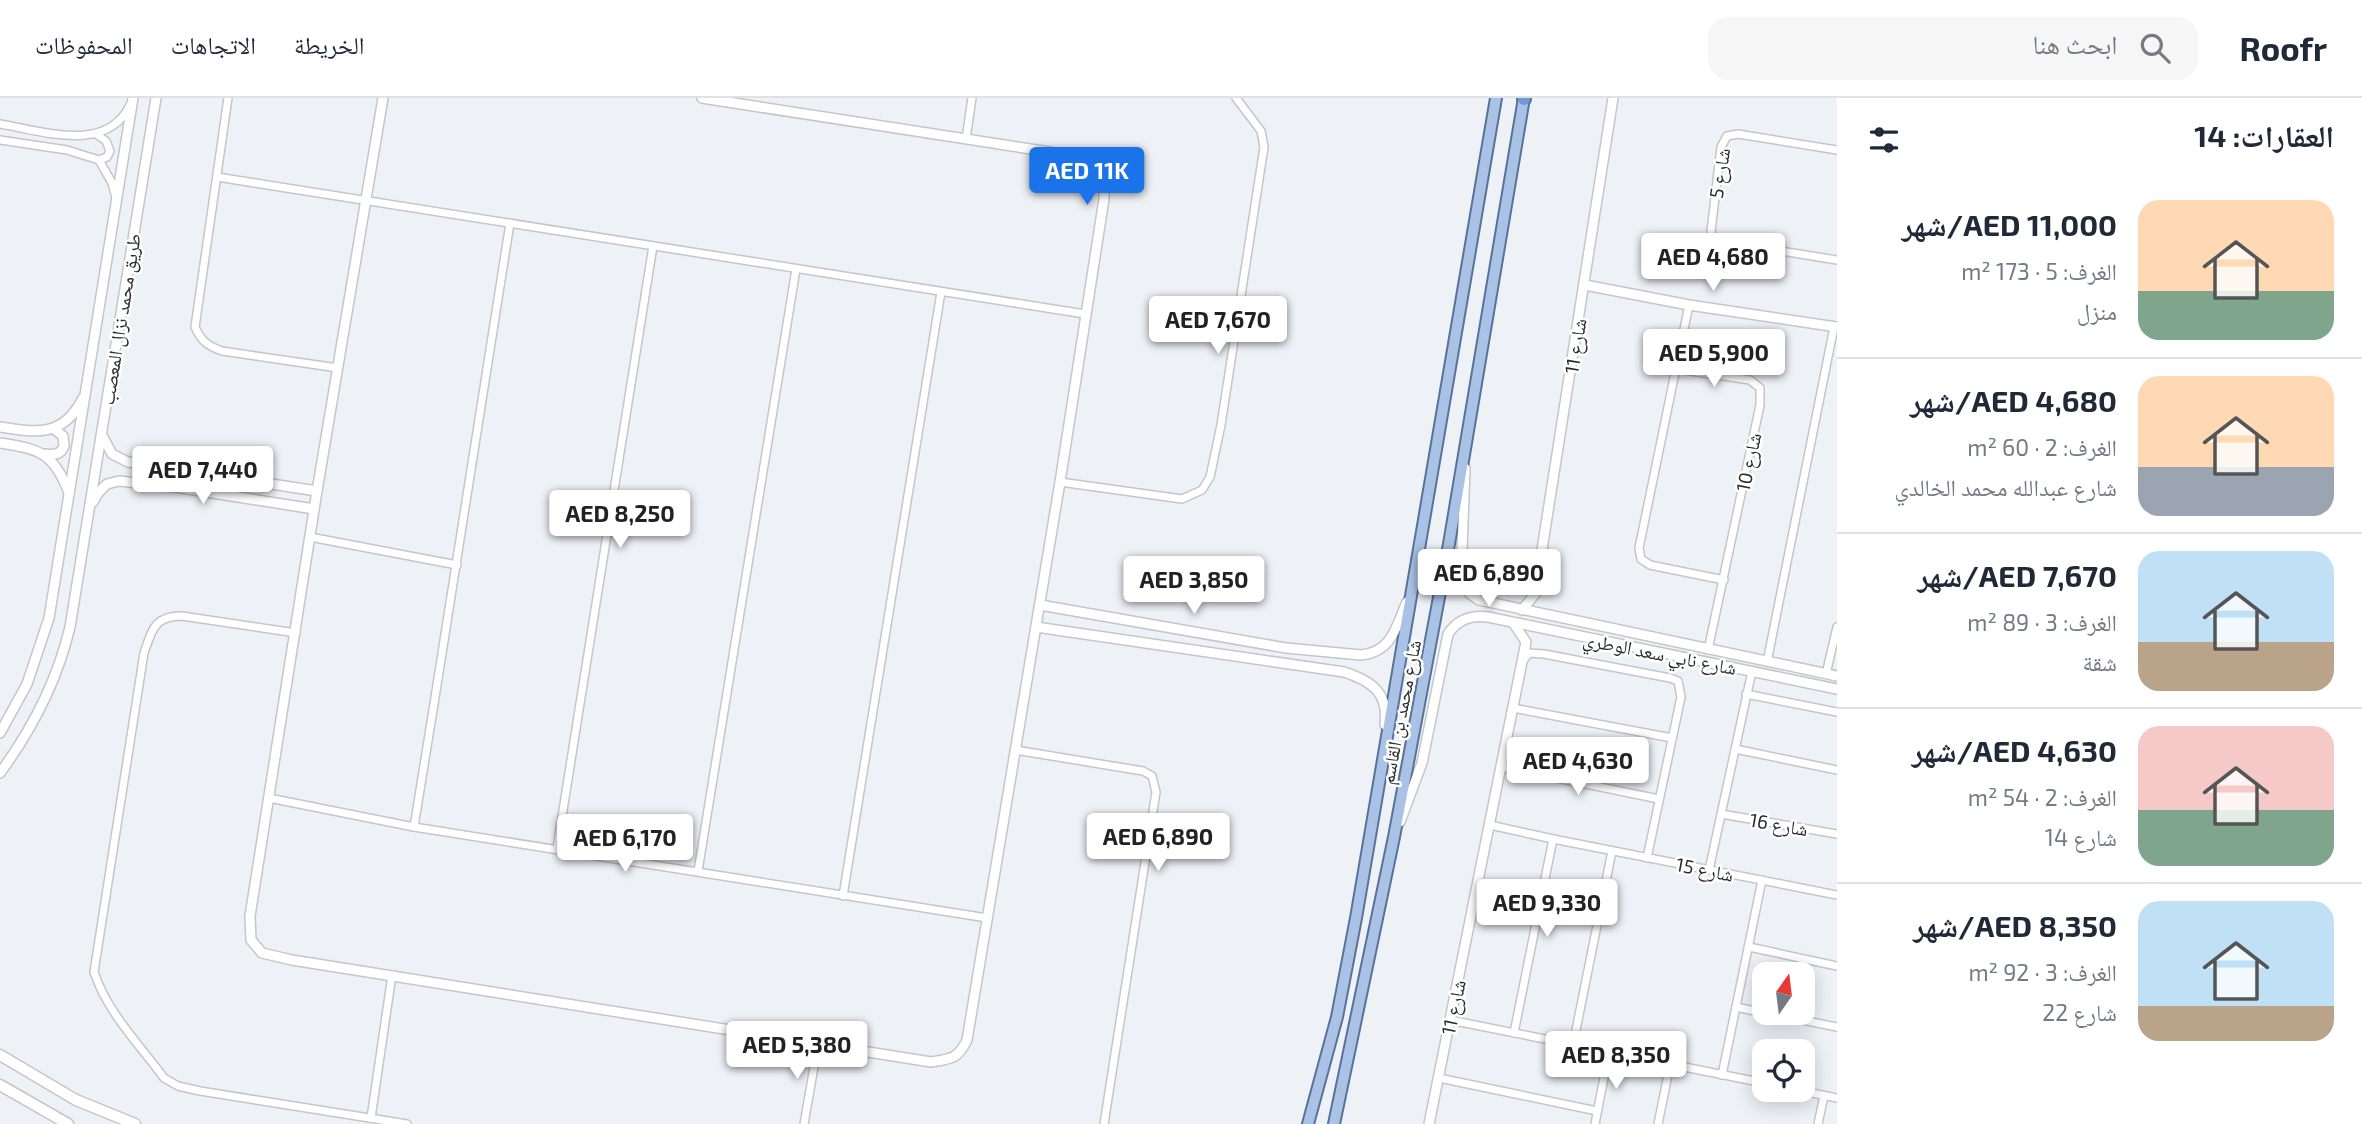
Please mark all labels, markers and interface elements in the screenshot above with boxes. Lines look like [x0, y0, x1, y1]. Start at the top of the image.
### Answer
search box [1708, 17, 2198, 80]
text: ابحث هنا [2032, 28, 2118, 59]
text: Roofr [2240, 28, 2327, 68]
icon: search [2136, 29, 2174, 67]
text: المحفوظات [35, 30, 133, 59]
text: الاتجاهات [171, 30, 256, 59]
text: الخريطة [294, 30, 365, 59]
text: العقارات: 14 [2194, 117, 2334, 153]
icon: filters [1865, 121, 1903, 159]
street label: شارع 5 [1704, 146, 1735, 200]
pin: AED 11K [1022, 148, 1152, 207]
text: AED 11K [1045, 156, 1129, 184]
text: AED 11,000/شهر [1902, 206, 2117, 242]
icon: home [2194, 228, 2278, 312]
street label: طريق محمد نزال المعصب [95, 232, 146, 406]
pin: AED 4,680 [1633, 234, 1793, 293]
text: AED 4,680 [1657, 242, 1769, 270]
text: الغرف: 5 · 173 m² [1961, 257, 2117, 285]
pin: AED 7,670 [1138, 296, 1298, 356]
text: منزل [2077, 297, 2117, 325]
text: AED 7,670 [1165, 305, 1271, 333]
street label: شارع 11 [1559, 317, 1592, 375]
pin: AED 5,900 [1634, 330, 1794, 389]
text: AED 5,900 [1659, 338, 1769, 366]
text: AED 4,680/شهر [1910, 382, 2117, 418]
icon: home [2194, 404, 2278, 488]
street label: شارع 10 [1731, 431, 1766, 494]
text: الغرف: 2 · 60 m² [1967, 433, 2117, 461]
pin: AED 7,440 [123, 446, 283, 506]
text: AED 7,440 [148, 455, 258, 483]
text: شارع عبدالله محمد الخالدي [1895, 473, 2117, 501]
pin: AED 8,250 [540, 490, 700, 550]
text: AED 8,250 [565, 499, 675, 527]
pin: AED 6,890 [1409, 550, 1569, 609]
pin: AED 3,850 [1114, 556, 1274, 616]
text: AED 7,670/شهر [1917, 557, 2117, 593]
text: AED 6,890 [1434, 558, 1544, 586]
text: AED 3,850 [1139, 565, 1249, 593]
icon: home [2194, 579, 2278, 663]
text: الغرف: 3 · 89 m² [1967, 608, 2117, 636]
street label: شارع نابي سعد الوطري [1580, 627, 1739, 684]
street label: شارع محمد بن القاسم [1375, 638, 1427, 787]
text: شقة [2083, 648, 2117, 676]
text: AED 4,630/شهر [1912, 732, 2117, 768]
pin: AED 4,630 [1498, 738, 1658, 797]
text: AED 4,630 [1523, 746, 1633, 774]
icon: home [2194, 754, 2278, 838]
text: الغرف: 2 · 54 m² [1968, 783, 2117, 811]
street label: شارع 16 [1748, 808, 1810, 841]
pin: AED 6,170 [545, 814, 705, 874]
pin: AED 6,890 [1078, 814, 1238, 873]
text: AED 6,890 [1103, 822, 1213, 850]
text: AED 6,170 [573, 823, 677, 851]
text: شارع 14 [2045, 823, 2117, 851]
street label: شارع 15 [1674, 852, 1736, 887]
pin: AED 9,330 [1467, 880, 1627, 939]
text: AED 9,330 [1493, 888, 1601, 916]
text: AED 8,350/شهر [1913, 907, 2117, 943]
icon: home [2194, 929, 2278, 1013]
text: الغرف: 3 · 92 m² [1968, 958, 2117, 986]
north arrow [1752, 962, 1815, 1026]
map controls [1752, 962, 1815, 1102]
street label: شارع 11 [1436, 977, 1471, 1037]
text: شارع 22 [2042, 998, 2117, 1026]
pin: AED 5,380 [717, 1021, 877, 1081]
text: AED 5,380 [742, 1030, 852, 1058]
pin: AED 8,350 [1536, 1032, 1696, 1091]
button: locate [1752, 1039, 1815, 1102]
text: AED 8,350 [1561, 1040, 1671, 1068]

